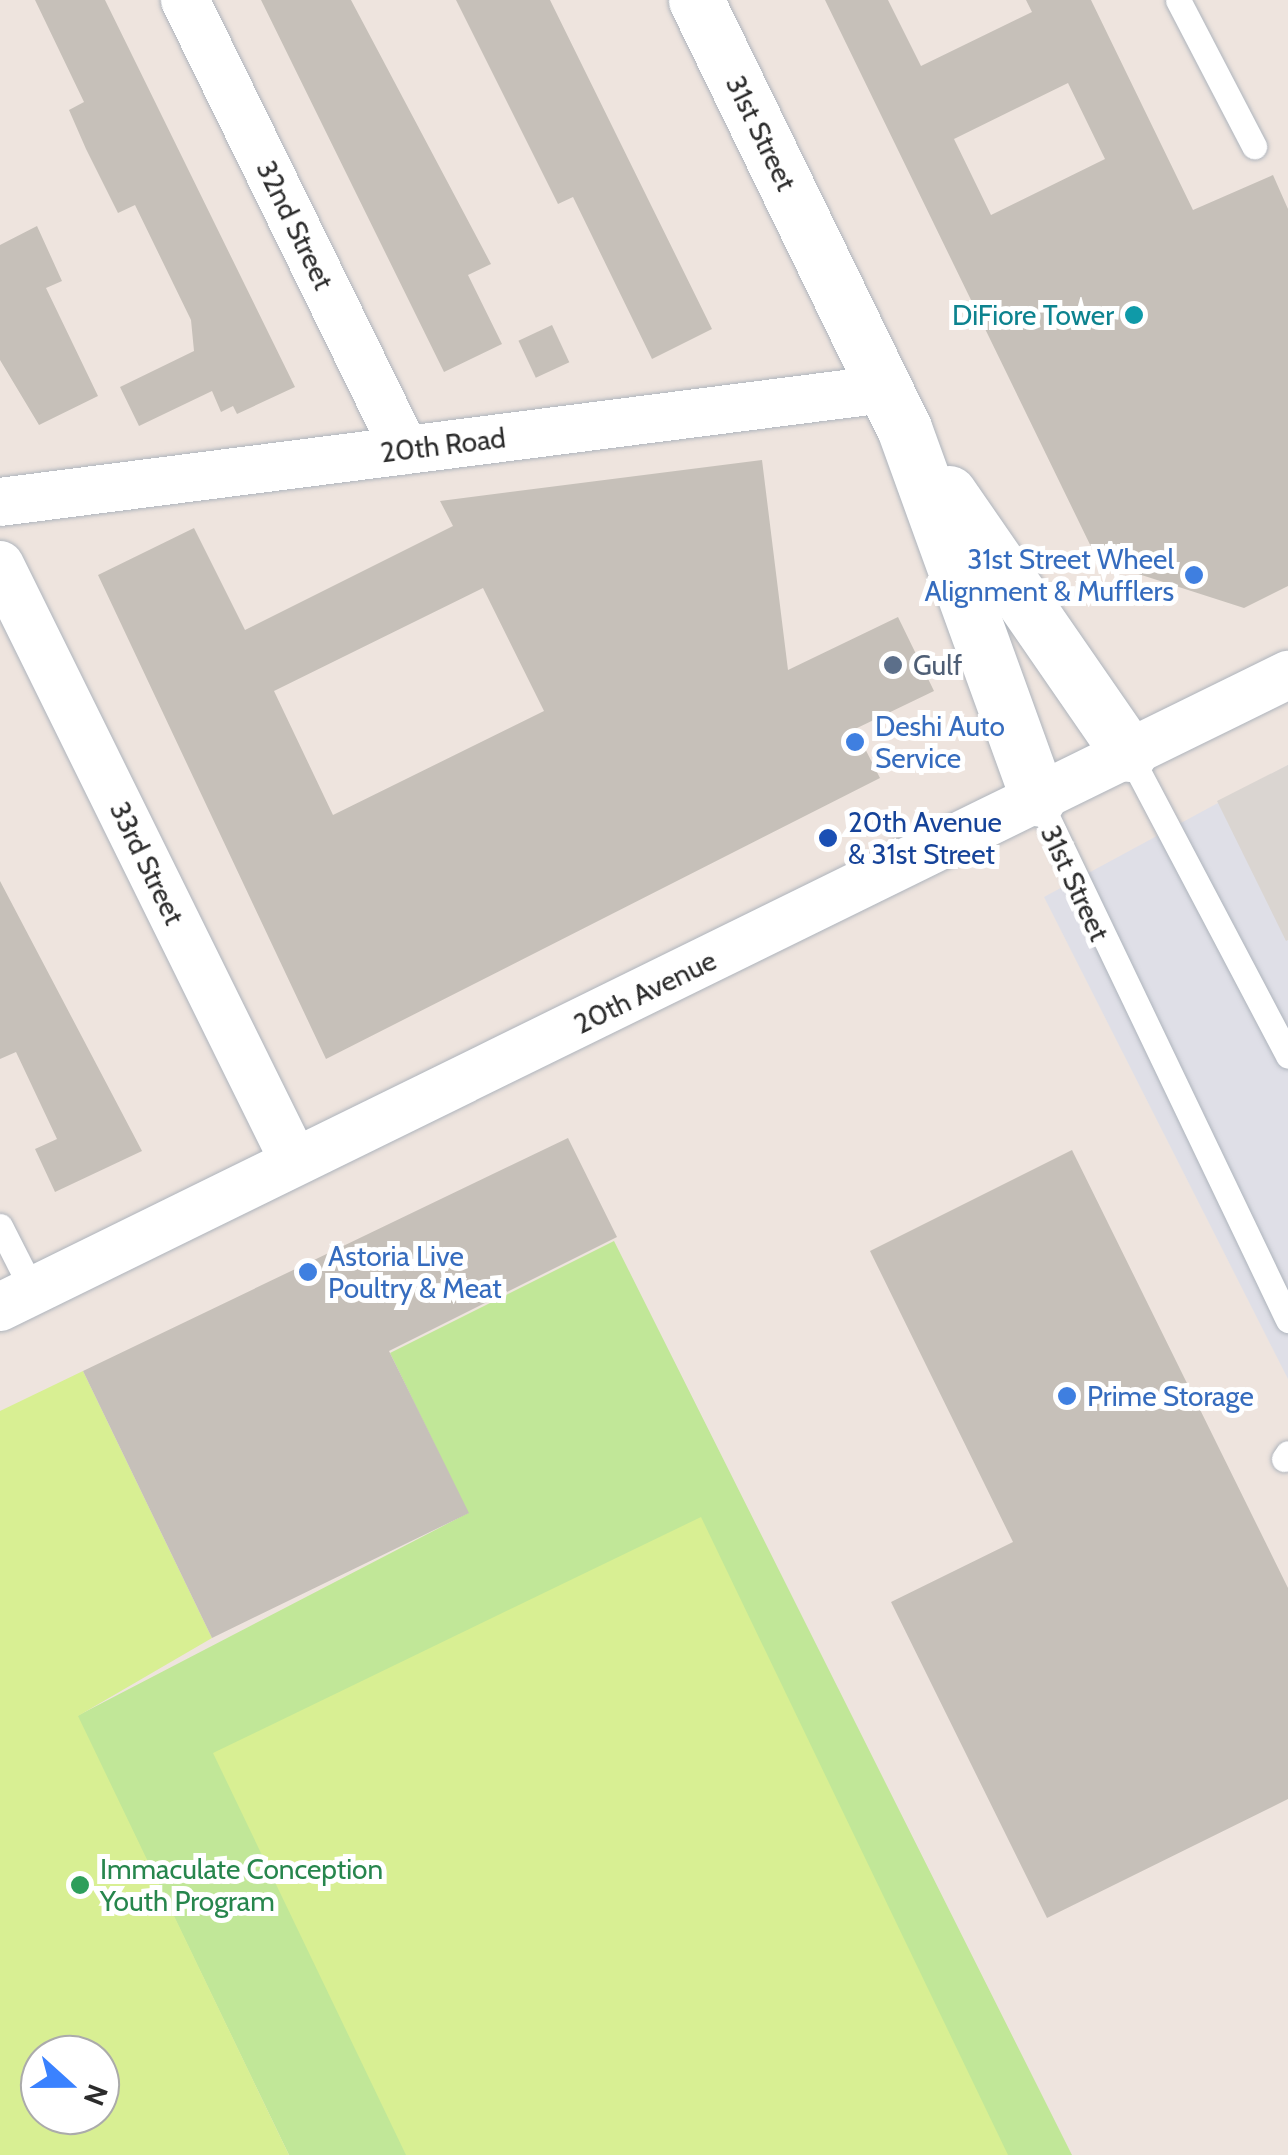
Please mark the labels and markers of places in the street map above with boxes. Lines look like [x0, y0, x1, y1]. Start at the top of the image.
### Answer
place label: DiFiore Tower [952, 298, 1114, 332]
marker: DiFiore Tower [1123, 304, 1145, 326]
place label: 31st Street Wheel Alignment & Mufflers [924, 542, 1174, 608]
marker: 31st Street Wheel Alignment & Mufflers [1183, 564, 1205, 586]
place label: Gulf [913, 648, 962, 682]
marker: Gulf [882, 654, 904, 676]
place label: Deshi Auto Service [875, 709, 1005, 775]
marker: Deshi Auto Service [844, 731, 866, 753]
place label: 20th Avenue & 31st Street [848, 805, 1002, 871]
marker: 20th Avenue & 31st Street [817, 827, 839, 849]
place label: Astoria Live Poultry & Meat [328, 1239, 502, 1305]
marker: Astoria Live Poultry & Meat [297, 1261, 319, 1283]
place label: Prime Storage [1087, 1379, 1254, 1413]
marker: Prime Storage [1056, 1385, 1078, 1407]
place label: Immaculate Conception Youth Program [100, 1852, 383, 1918]
marker: Immaculate Conception Youth Program [69, 1874, 91, 1896]

